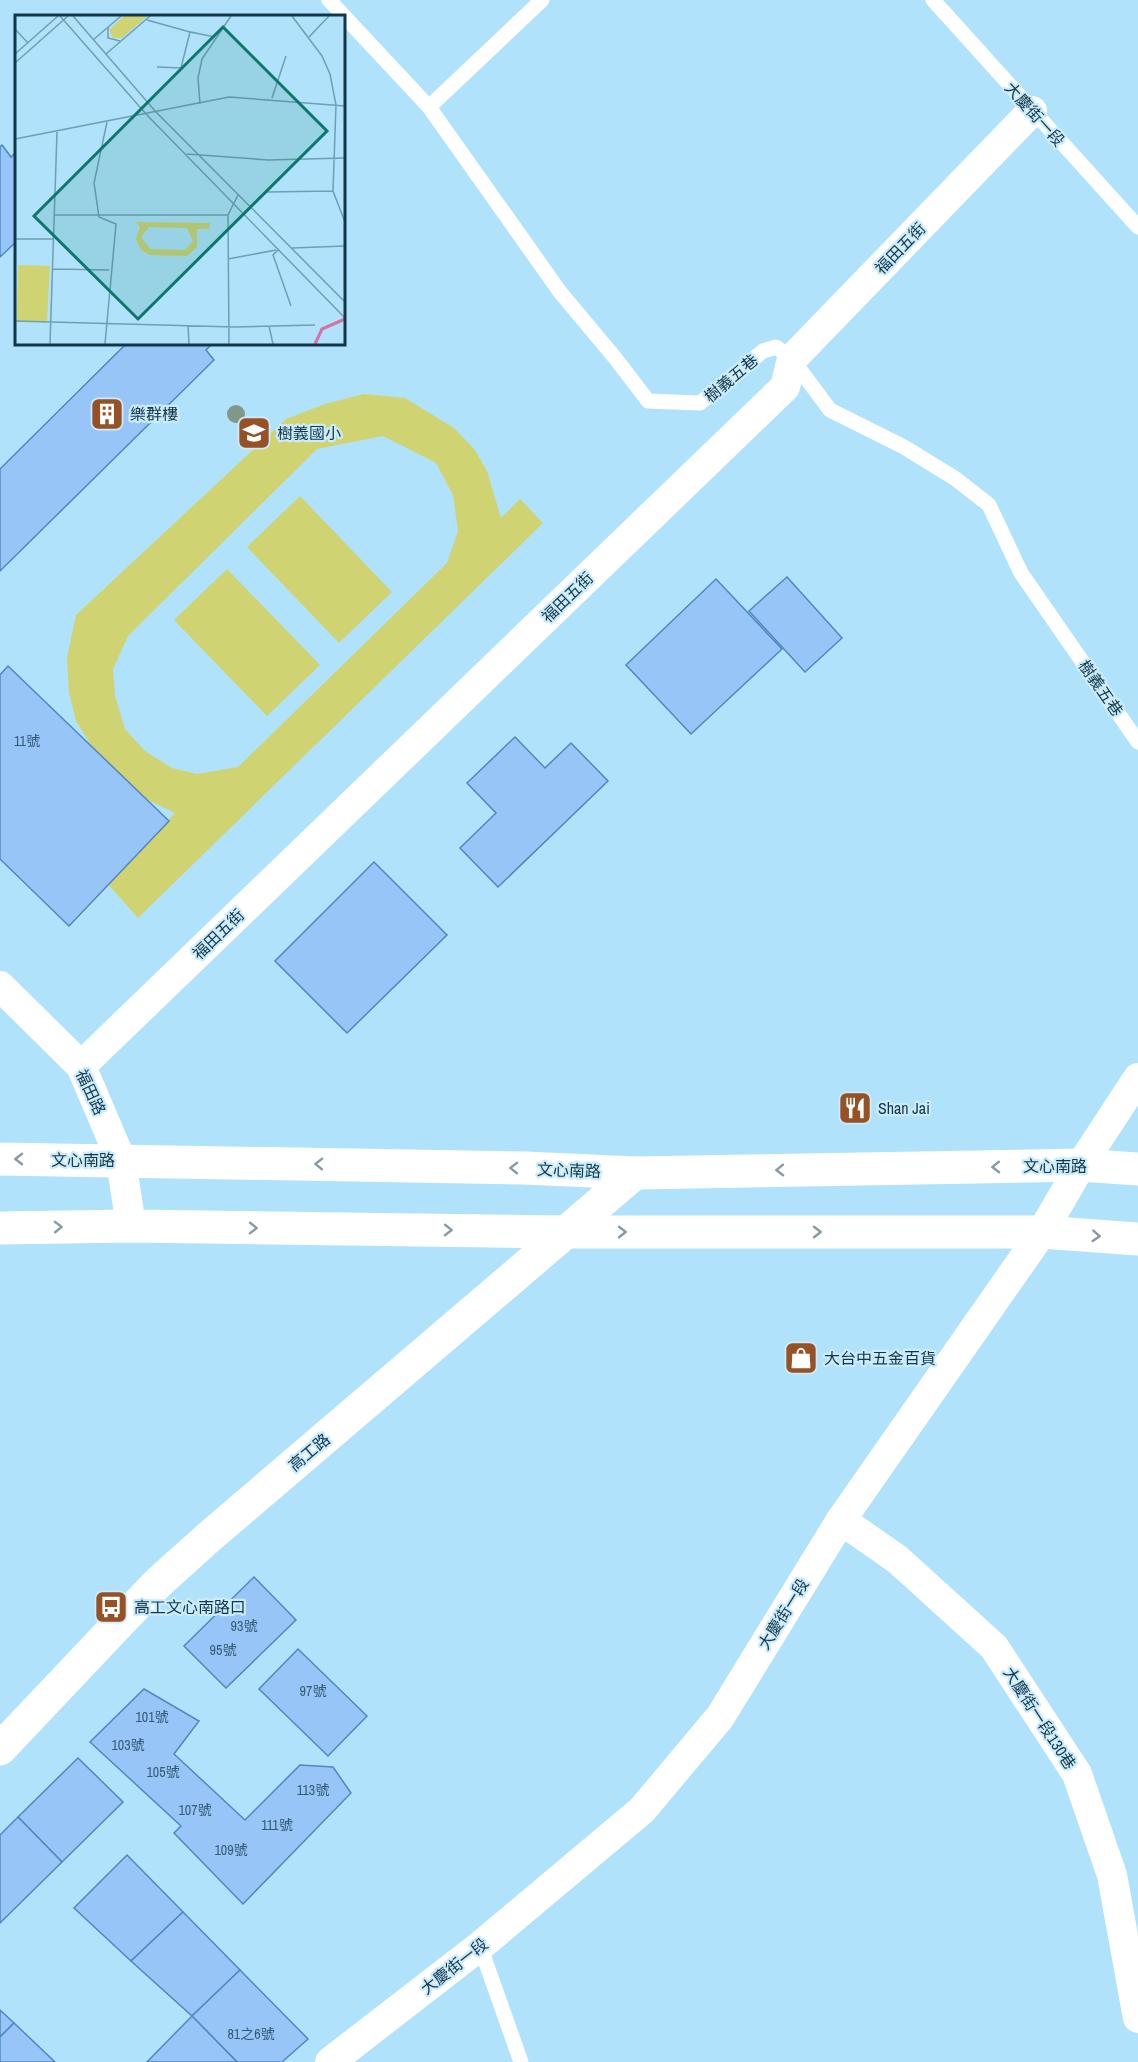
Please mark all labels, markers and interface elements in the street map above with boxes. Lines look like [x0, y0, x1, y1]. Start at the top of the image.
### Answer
inset map [15, 15, 345, 345]
street label: 大慶街一段 [1000, 77, 1070, 151]
street label: 福田五街 [870, 217, 930, 279]
street label: 樹義五巷 [699, 349, 763, 407]
building icon: 樂群樓 [89, 396, 125, 432]
place label: 樂群樓 [130, 403, 178, 425]
school or university icon: 樹義國小 [236, 415, 272, 451]
place label: 樹義國小 [277, 422, 341, 444]
street label: 福田五街 [536, 567, 598, 627]
street label: 樹義五巷 [1074, 655, 1128, 721]
house number: 11號 [14, 732, 40, 750]
street label: 福田五街 [187, 904, 249, 964]
street label: 福田路 [71, 1066, 111, 1118]
restaurant icon: Shan Jai [837, 1090, 873, 1126]
place label: Shan Jai [878, 1097, 930, 1119]
street label: 文心南路 [51, 1149, 115, 1171]
one-way arrow [14, 1153, 23, 1165]
street label: 文心南路 [1023, 1155, 1087, 1177]
one-way arrow [314, 1158, 323, 1170]
street label: 文心南路 [537, 1158, 601, 1182]
one-way arrow [991, 1160, 1000, 1173]
one-way arrow [509, 1162, 518, 1174]
one-way arrow [775, 1164, 784, 1176]
one-way arrow [54, 1221, 63, 1233]
one-way arrow [249, 1221, 258, 1234]
one-way arrow [444, 1224, 453, 1236]
one-way arrow [618, 1226, 627, 1238]
one-way arrow [813, 1226, 822, 1238]
one-way arrow [1092, 1229, 1101, 1242]
shop icon: 大台中五金百貨 [783, 1340, 819, 1376]
place label: 大台中五金百貨 [824, 1347, 936, 1369]
street label: 高工路 [284, 1428, 334, 1476]
street label: 大慶街一段 [752, 1574, 814, 1654]
bus stop icon: 高工文心南路口 [93, 1589, 129, 1625]
place label: 高工文心南路口 [134, 1596, 246, 1618]
house number: 93號 [231, 1617, 257, 1635]
house number: 95號 [210, 1641, 236, 1659]
street label: 大慶街一段130巷 [999, 1663, 1081, 1773]
house number: 97號 [300, 1682, 326, 1700]
house number: 101號 [135, 1708, 169, 1726]
house number: 103號 [111, 1736, 145, 1754]
house number: 105號 [146, 1763, 180, 1781]
house number: 113號 [297, 1781, 329, 1799]
house number: 107號 [178, 1801, 212, 1819]
house number: 111號 [261, 1816, 293, 1834]
house number: 109號 [214, 1841, 248, 1859]
street label: 大慶街一段 [416, 1933, 492, 1999]
house number: 81之6號 [227, 2025, 275, 2043]

